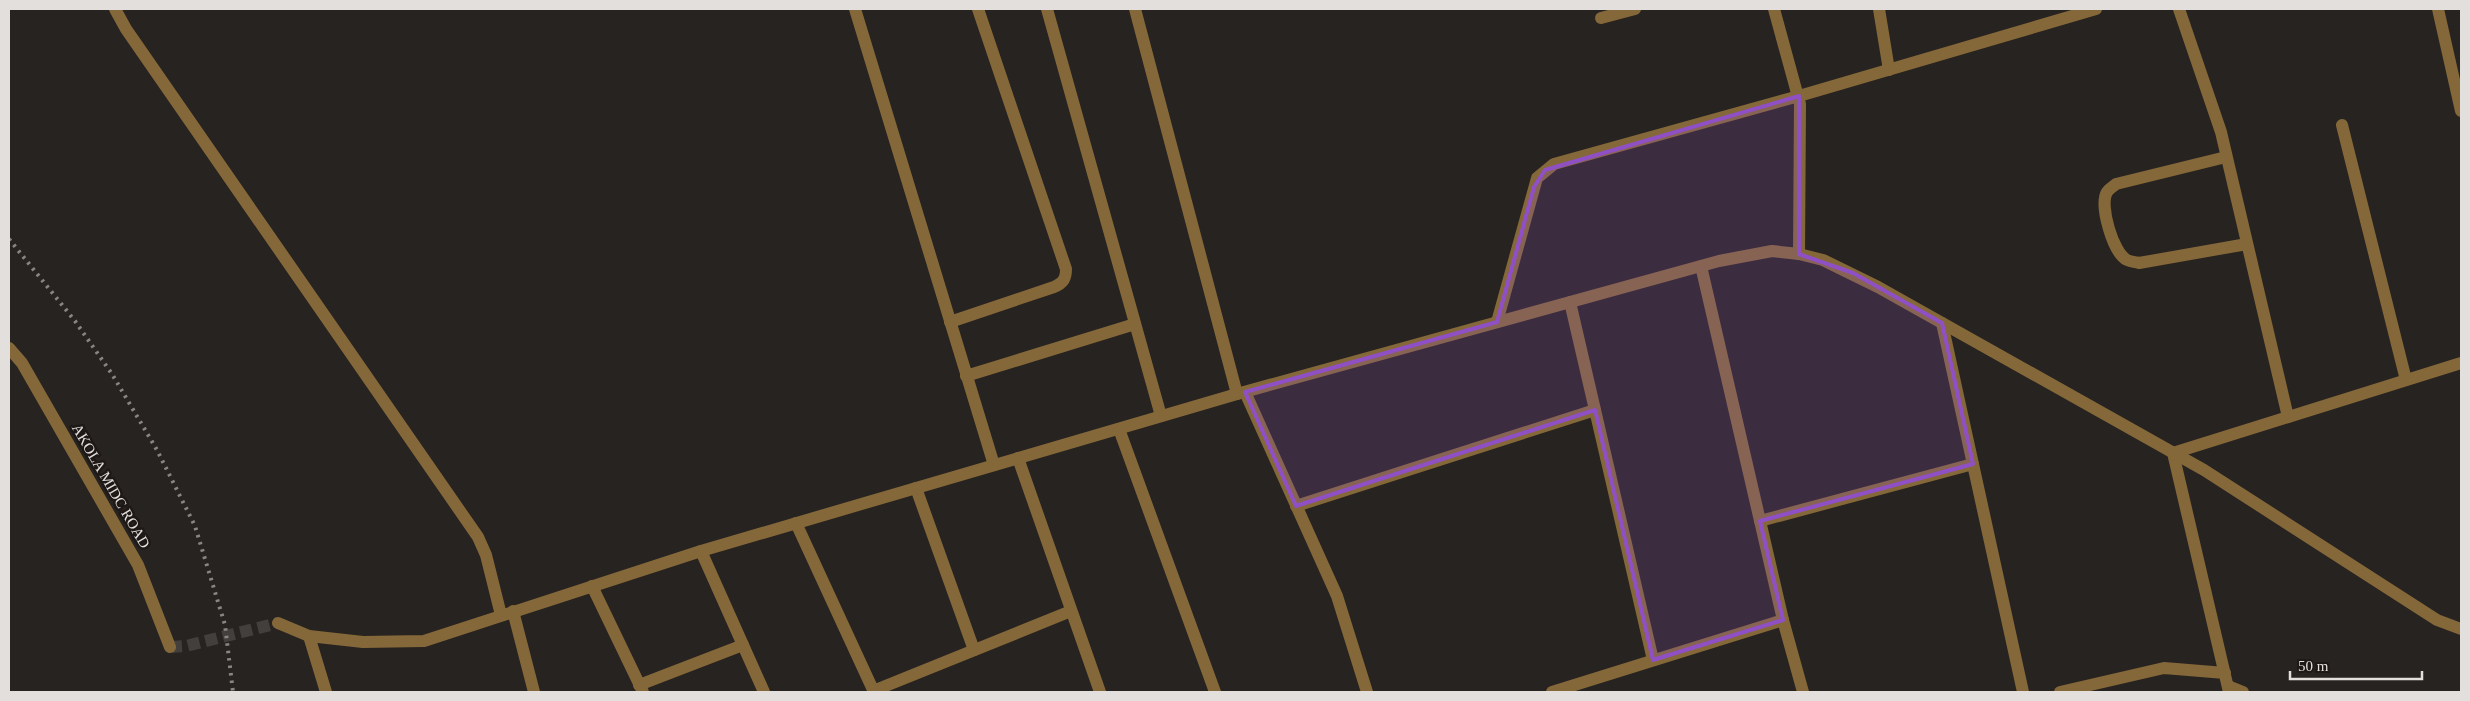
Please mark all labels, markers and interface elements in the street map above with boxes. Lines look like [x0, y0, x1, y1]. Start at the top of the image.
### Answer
street label: AKOLA MIDC ROAD [69, 421, 153, 551]
scale bar [2290, 648, 2422, 680]
text: 50 m [2298, 658, 2329, 674]

